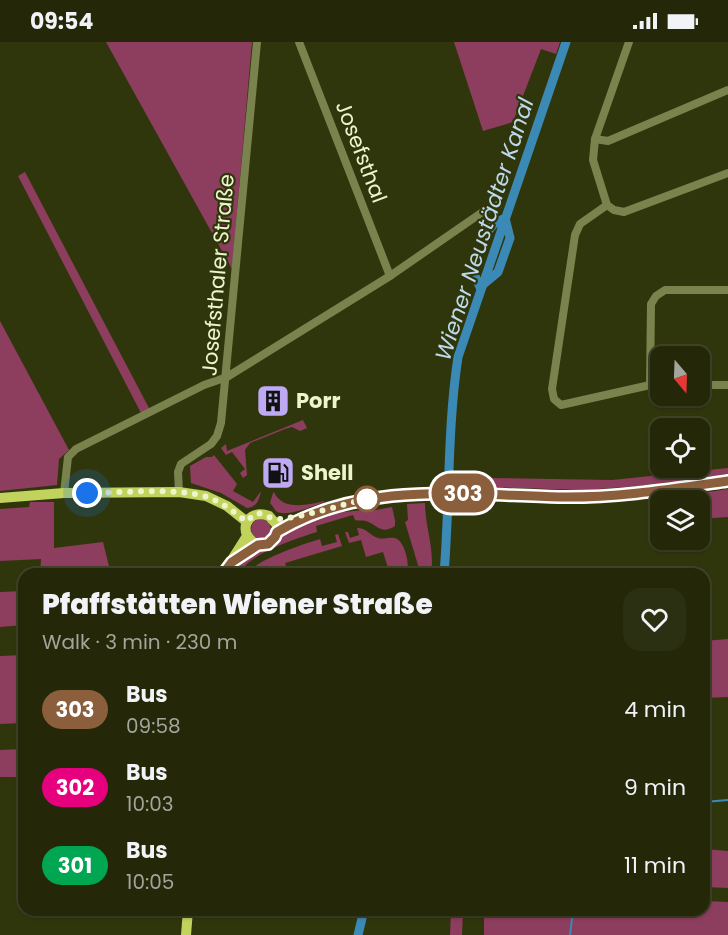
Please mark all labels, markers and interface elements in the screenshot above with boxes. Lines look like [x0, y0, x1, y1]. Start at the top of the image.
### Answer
text: 09:54 [30, 6, 93, 37]
water label: Wiener Neustädter Kanal [427, 93, 542, 364]
street label: Josefsthal [329, 97, 394, 207]
street label: Josefsthaler Straße [194, 173, 241, 377]
north arrow [650, 346, 710, 406]
map controls [650, 346, 710, 550]
building icon: Porr [255, 383, 291, 419]
place label: Porr [296, 386, 340, 415]
button: locate [650, 418, 710, 478]
fuel station icon: Shell [260, 455, 296, 491]
place label: Shell [301, 458, 353, 487]
line badge: 303 [428, 474, 498, 512]
your location [72, 478, 102, 508]
text: 303 [443, 479, 483, 508]
unlabelled marker [354, 486, 380, 512]
button: layers [650, 490, 710, 550]
text: Pfaffstätten Wiener Straße [42, 585, 433, 624]
button: heart [623, 588, 686, 651]
text: Walk · 3 min · 230 m [42, 628, 237, 656]
text: Bus [126, 679, 168, 710]
text: 4 min [624, 694, 686, 725]
text: 303 [55, 695, 95, 724]
text: 09:58 [126, 712, 181, 740]
text: Bus [126, 757, 168, 788]
text: 9 min [624, 772, 686, 803]
text: 302 [56, 773, 94, 802]
text: 10:03 [126, 790, 174, 818]
text: Bus [126, 835, 168, 866]
text: 11 min [624, 850, 686, 881]
text: 301 [58, 851, 92, 880]
text: 10:05 [126, 868, 174, 896]

